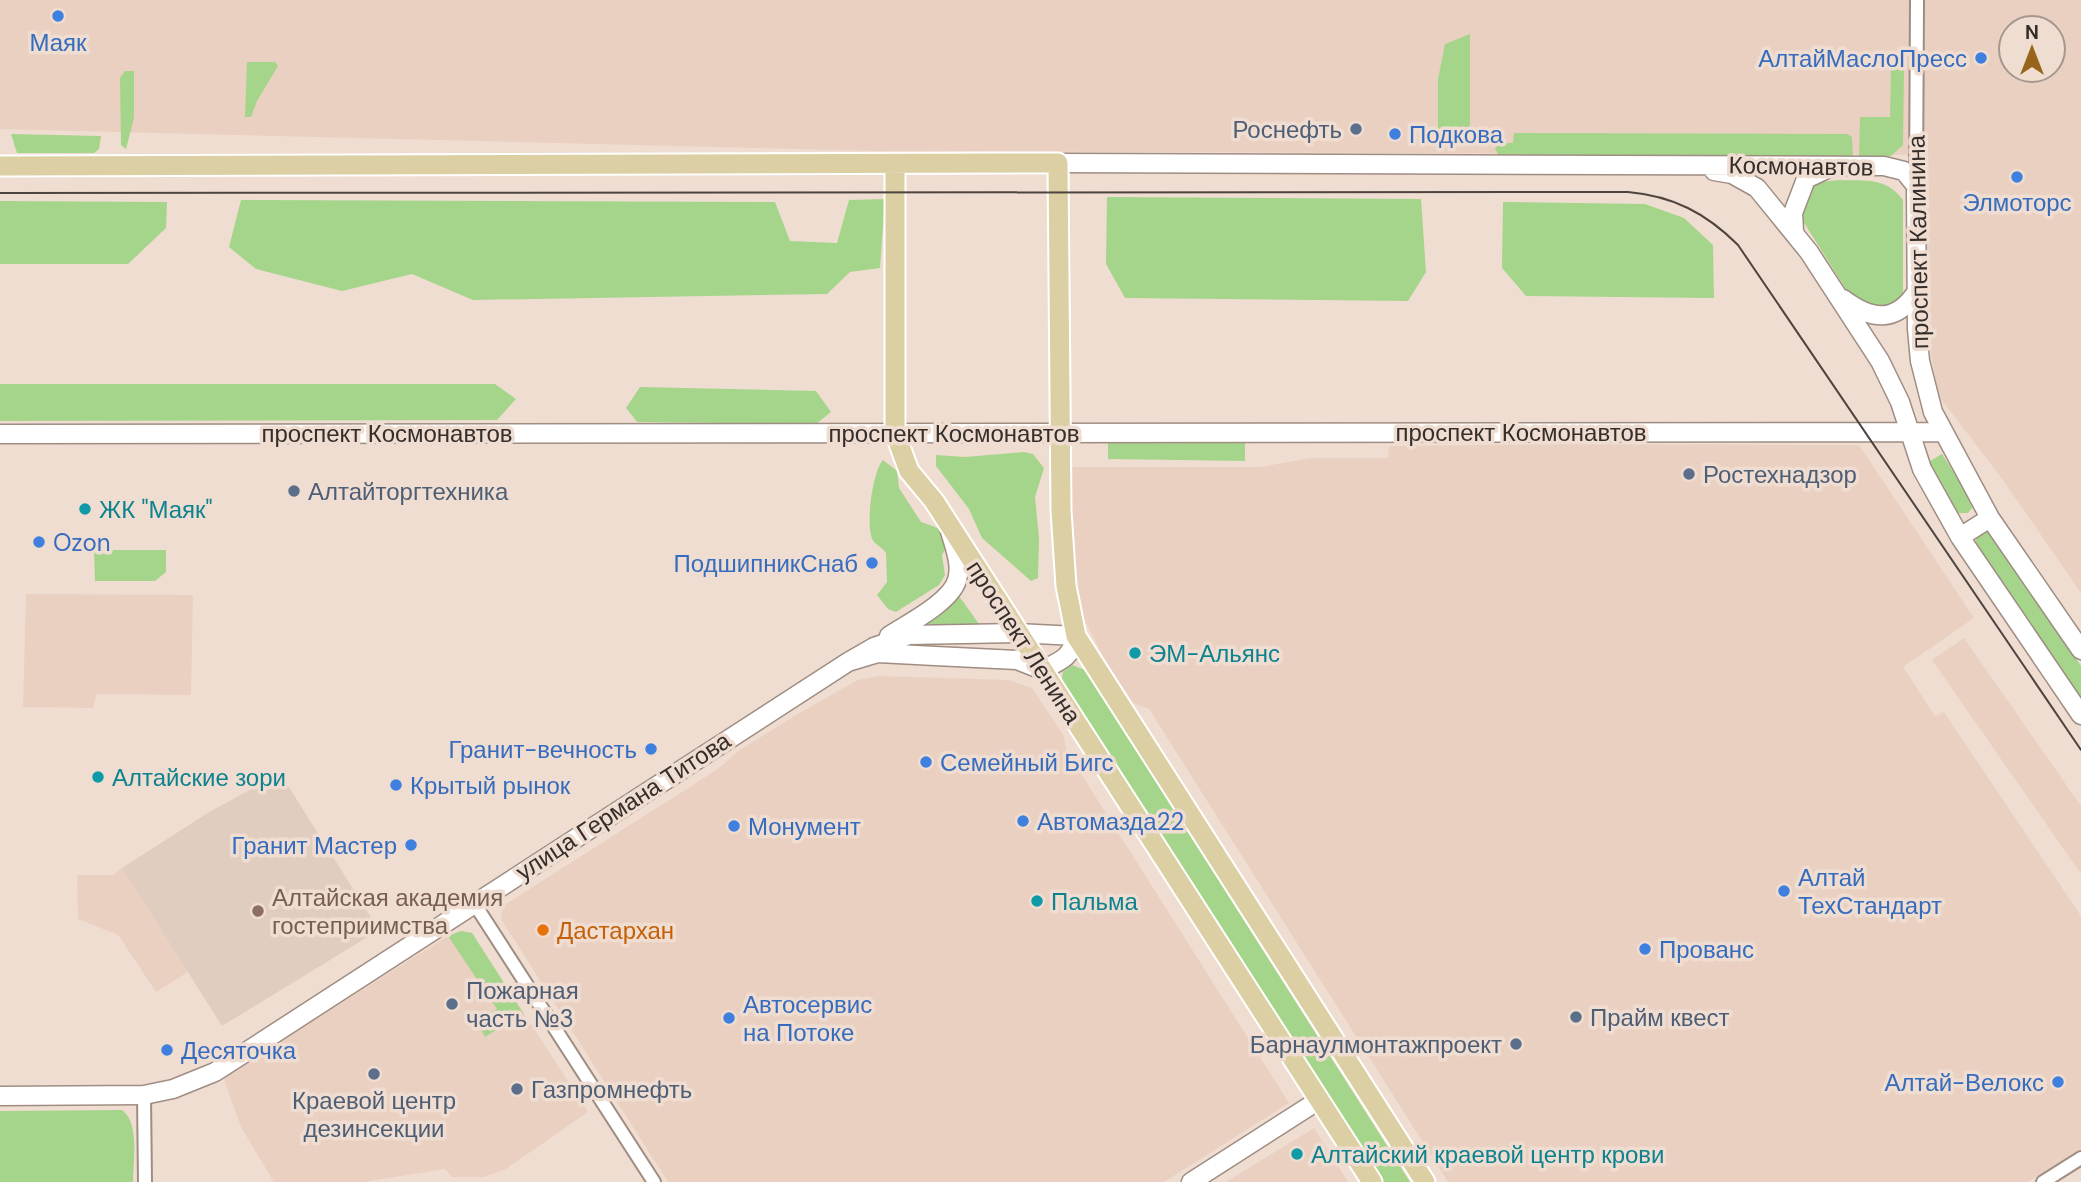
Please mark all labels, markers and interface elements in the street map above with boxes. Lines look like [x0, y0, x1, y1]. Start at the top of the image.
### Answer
marker: Маяк [50, 8, 66, 24]
north arrow [1997, 14, 2067, 84]
text: N [2025, 20, 2039, 45]
place label: Маяк [29, 27, 87, 58]
place label: АлтайМаслоПресс [1758, 43, 1967, 74]
marker: АлтайМаслоПресс [1973, 50, 1989, 66]
place label: Роснефть [1232, 114, 1342, 145]
place label: Подкова [1409, 119, 1504, 150]
marker: Роснефть [1348, 121, 1364, 137]
marker: Подкова [1387, 126, 1403, 142]
street label: проспект Калинина [1901, 134, 1935, 349]
street label: Космонавтов [1728, 149, 1874, 183]
marker: Элмоторс [2009, 169, 2025, 185]
place label: Элмоторс [1962, 187, 2072, 218]
street label: проспект Космонавтов [1395, 417, 1647, 448]
street label: проспект Космонавтов [261, 418, 513, 449]
street label: проспект Космонавтов [828, 418, 1080, 449]
place label: Ростехнадзор [1703, 459, 1857, 490]
marker: Ростехнадзор [1681, 466, 1697, 482]
place label: Алтайторгтехника [308, 476, 509, 507]
marker: Алтайторгтехника [286, 483, 302, 499]
place label: ЖК "Маяк" [99, 494, 213, 525]
marker: ЖК "Маяк" [77, 501, 93, 517]
place label: Ozon [53, 527, 111, 558]
marker: Ozon [31, 534, 47, 550]
place label: ПодшипникСнаб [673, 548, 858, 579]
street label: проспект Ленина [960, 554, 1089, 730]
marker: ПодшипникСнаб [864, 555, 880, 571]
place label: ЭМ-Альянс [1149, 638, 1280, 669]
marker: ЭМ-Альянс [1127, 645, 1143, 661]
street label: улица Германа Титова [510, 725, 737, 887]
place label: Гранит-вечность [448, 734, 637, 765]
marker: Гранит-вечность [643, 741, 659, 757]
place label: Семейный Бигс [940, 747, 1114, 778]
marker: Семейный Бигс [918, 754, 934, 770]
place label: Алтайские зори [112, 762, 286, 793]
marker: Алтайские зори [90, 769, 106, 785]
place label: Крытый рынок [410, 770, 571, 801]
marker: Крытый рынок [388, 777, 404, 793]
place label: Автомазда22 [1037, 806, 1184, 837]
place label: Монумент [748, 811, 861, 842]
marker: Автомазда22 [1015, 813, 1031, 829]
marker: Монумент [726, 818, 742, 834]
place label: Гранит Мастер [232, 830, 397, 861]
marker: Гранит Мастер [403, 837, 419, 853]
place label: Алтай ТехСтандарт [1798, 862, 1942, 921]
place label: Алтайская академия гостеприимства [272, 882, 503, 941]
marker: Алтай ТехСтандарт [1776, 883, 1792, 899]
place label: Пальма [1051, 886, 1139, 917]
marker: Пальма [1029, 893, 1045, 909]
marker: Алтайская академия гостеприимства [250, 903, 266, 919]
place label: Дастархан [557, 915, 674, 946]
marker: Дастархан [535, 922, 551, 938]
place label: Прованс [1659, 934, 1754, 965]
marker: Прованс [1637, 941, 1653, 957]
place label: Пожарная часть №3 [466, 975, 579, 1034]
place label: Автосервис на Потоке [743, 989, 872, 1048]
marker: Пожарная часть №3 [444, 996, 460, 1012]
place label: Прайм квест [1590, 1002, 1730, 1033]
marker: Прайм квест [1568, 1009, 1584, 1025]
marker: Автосервис на Потоке [721, 1010, 737, 1026]
place label: Барнаулмонтажпроект [1250, 1029, 1502, 1060]
place label: Десяточка [181, 1035, 297, 1066]
marker: Барнаулмонтажпроект [1508, 1036, 1524, 1052]
marker: Десяточка [159, 1042, 175, 1058]
marker: Краевой центр дезинсекции [366, 1066, 382, 1082]
place label: Алтай-Велокс [1885, 1067, 2044, 1098]
place label: Газпромнефть [531, 1074, 692, 1105]
marker: Алтай-Велокс [2050, 1074, 2066, 1090]
marker: Газпромнефть [509, 1081, 525, 1097]
place label: Краевой центр дезинсекции [292, 1085, 456, 1144]
place label: Алтайский краевой центр крови [1311, 1139, 1665, 1170]
marker: Алтайский краевой центр крови [1289, 1146, 1305, 1162]

